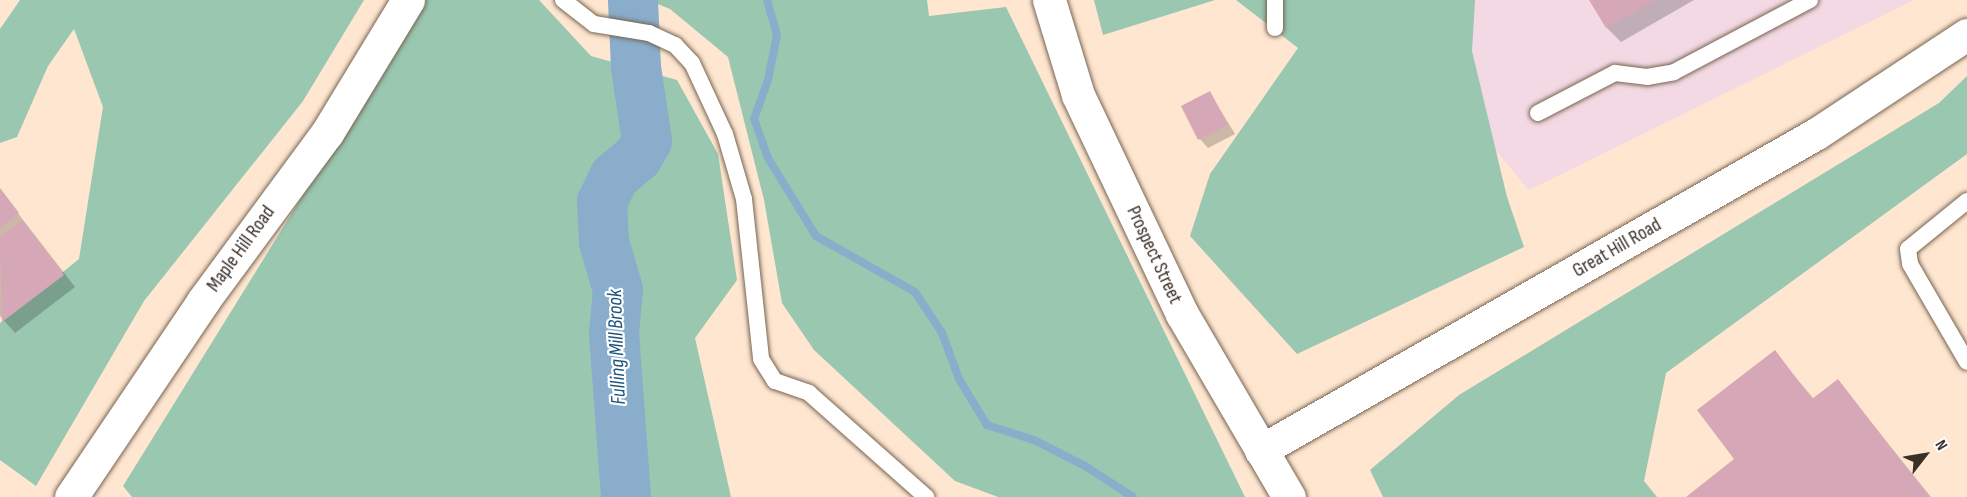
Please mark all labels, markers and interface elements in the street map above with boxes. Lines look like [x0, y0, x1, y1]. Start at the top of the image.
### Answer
street label: Maple Hill Road [202, 201, 280, 297]
street label: Prospect Street [1121, 202, 1187, 308]
street label: Great Hill Road [1568, 213, 1666, 283]
water label: Fulling Mill Brook [602, 289, 632, 405]
north arrow [1895, 425, 1955, 485]
text: N [1931, 437, 1951, 454]

